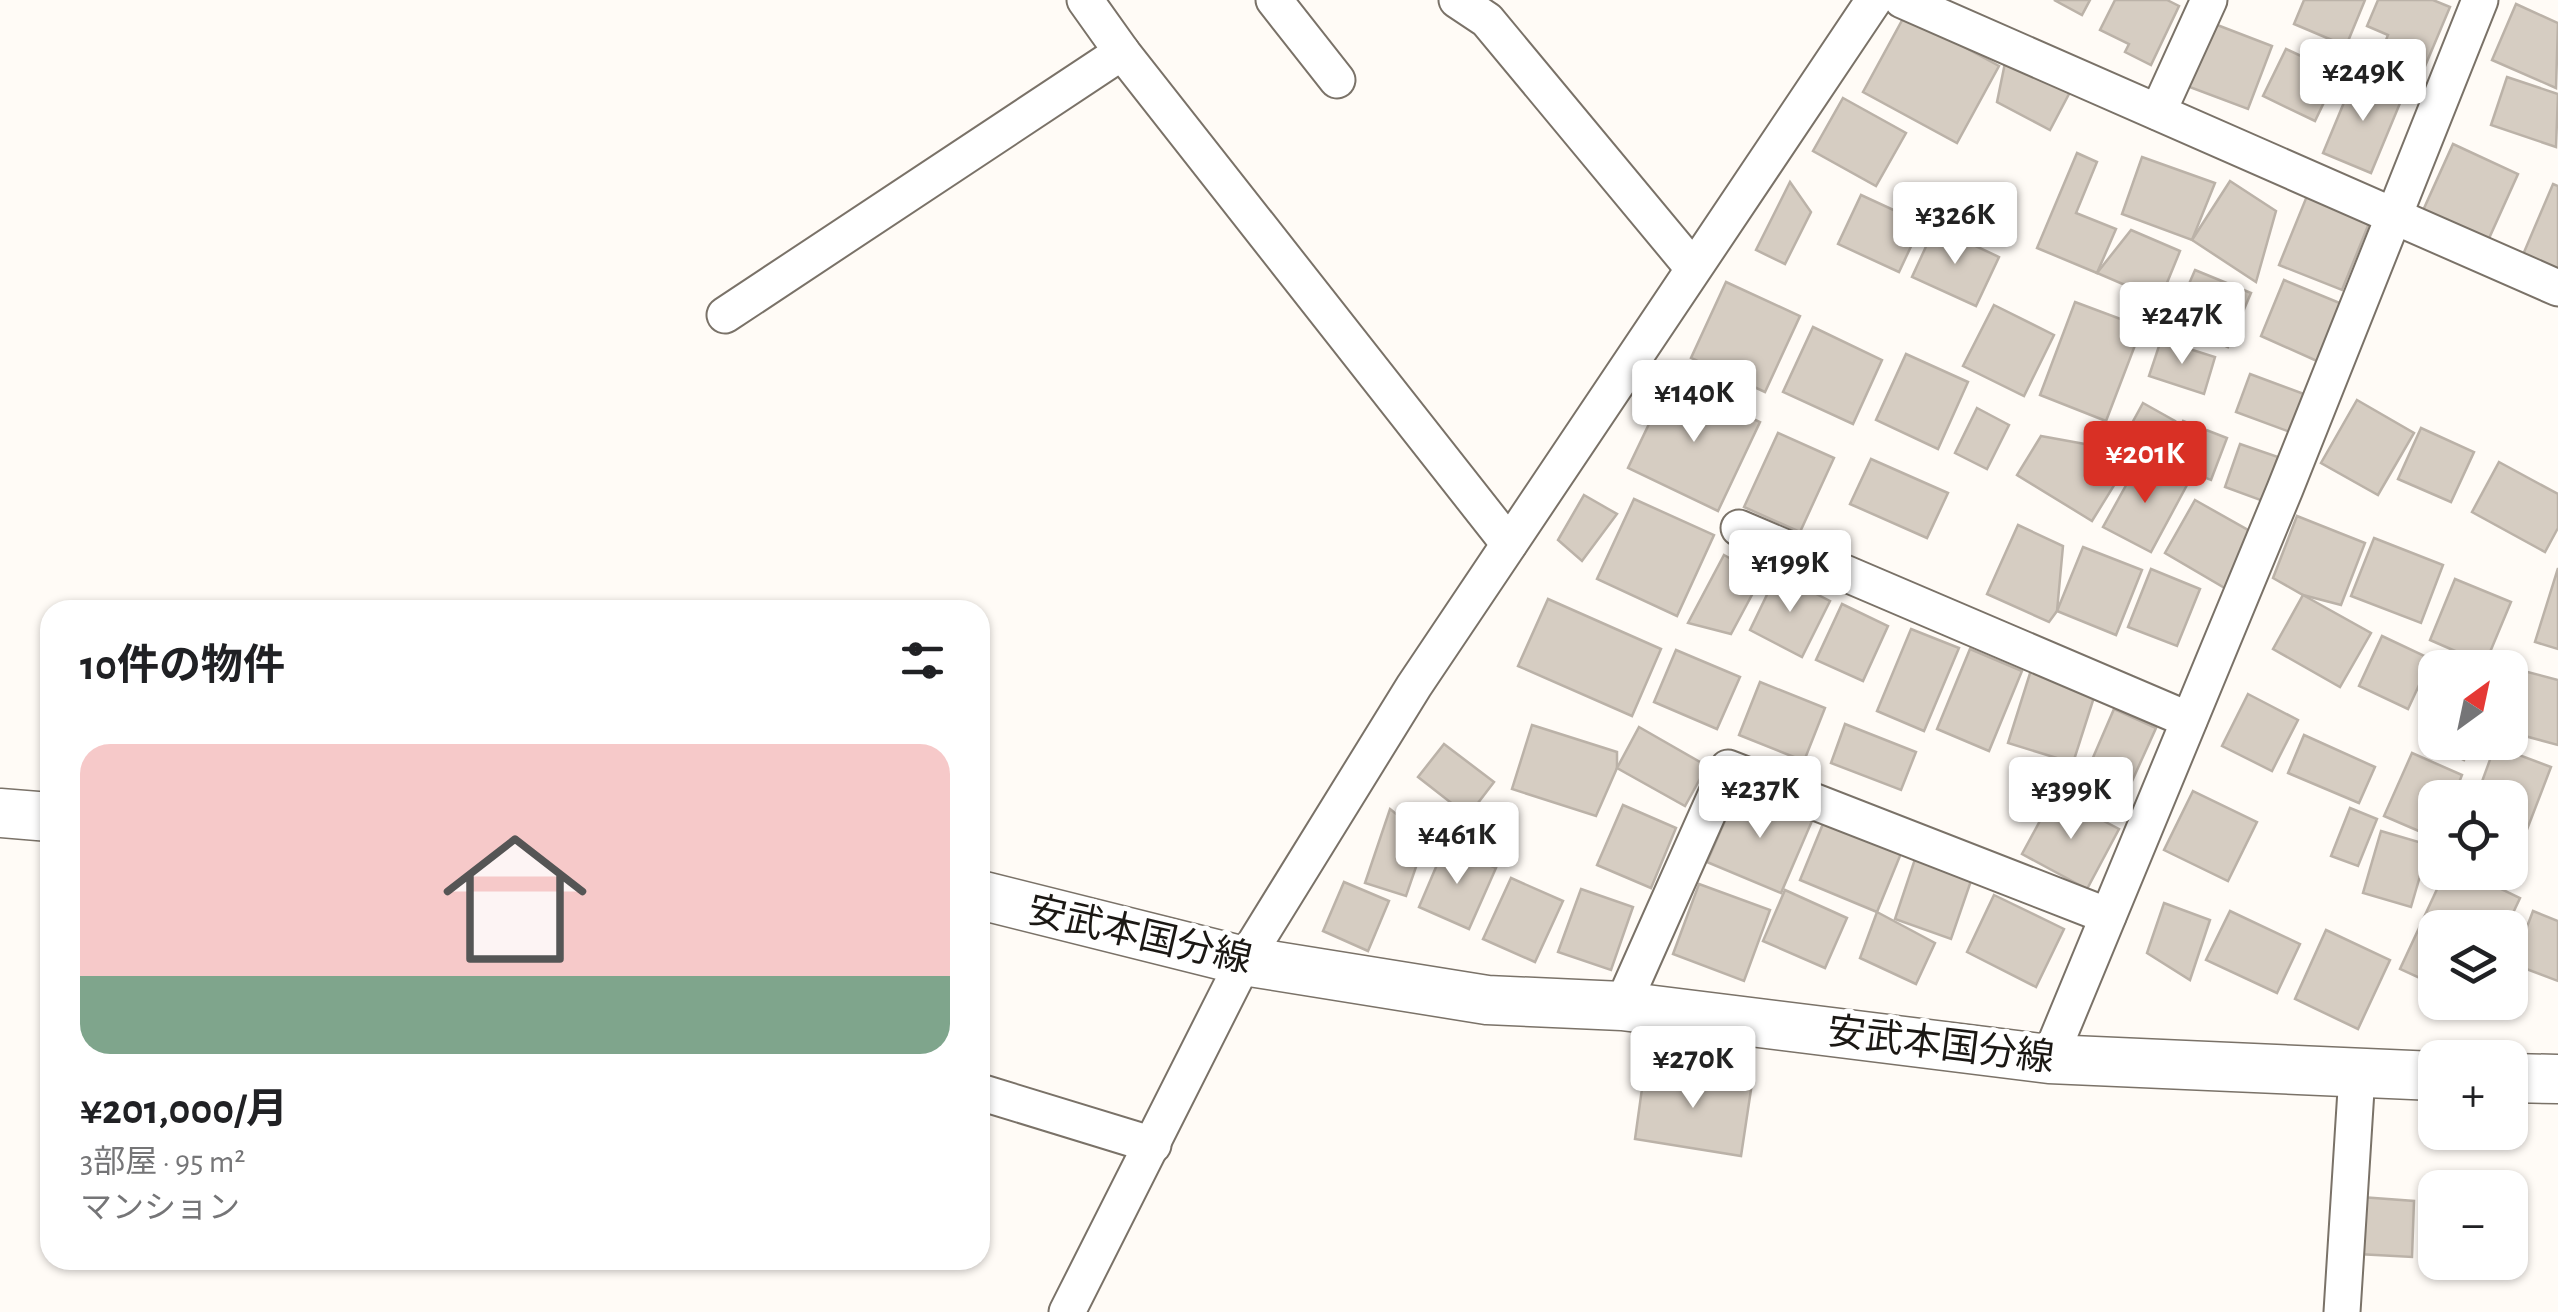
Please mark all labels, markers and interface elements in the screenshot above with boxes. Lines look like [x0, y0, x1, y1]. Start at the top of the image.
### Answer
pin: ¥249K [2293, 39, 2433, 124]
text: ¥249K [2322, 55, 2404, 87]
pin: ¥326K [1885, 182, 2025, 267]
text: ¥326K [1915, 198, 1995, 230]
pin: ¥247K [2112, 282, 2252, 367]
text: ¥247K [2142, 298, 2222, 330]
pin: ¥140K [1624, 360, 1764, 445]
text: ¥140K [1654, 376, 1734, 408]
pin: ¥201K [2075, 421, 2215, 506]
text: ¥201K [2106, 437, 2184, 469]
pin: ¥199K [1720, 530, 1860, 615]
text: ¥199K [1751, 546, 1829, 578]
icon: filters [895, 633, 950, 688]
text: 10件の物件 [80, 645, 285, 687]
north arrow [2418, 650, 2528, 760]
map controls [2418, 650, 2528, 1280]
pin: ¥237K [1690, 756, 1830, 841]
pin: ¥399K [2001, 757, 2141, 842]
text: ¥237K [1721, 772, 1799, 804]
text: ¥399K [2031, 773, 2111, 805]
button: locate [2418, 780, 2528, 890]
pin: ¥461K [1387, 802, 1527, 887]
icon: home [425, 809, 605, 989]
text: ¥461K [1418, 818, 1496, 850]
street label: 安武本国分線 [1024, 889, 1256, 980]
button: layers [2418, 910, 2528, 1020]
street label: 安武本国分線 [1825, 1010, 2057, 1079]
pin: ¥270K [1623, 1026, 1763, 1111]
button: + [2418, 1040, 2528, 1150]
text: ¥270K [1652, 1042, 1734, 1074]
text: ¥201,000/月 [80, 1089, 288, 1131]
text: 3部屋 · 95 m² [80, 1146, 246, 1178]
button: − [2418, 1170, 2528, 1280]
text: マンション [80, 1192, 240, 1224]

